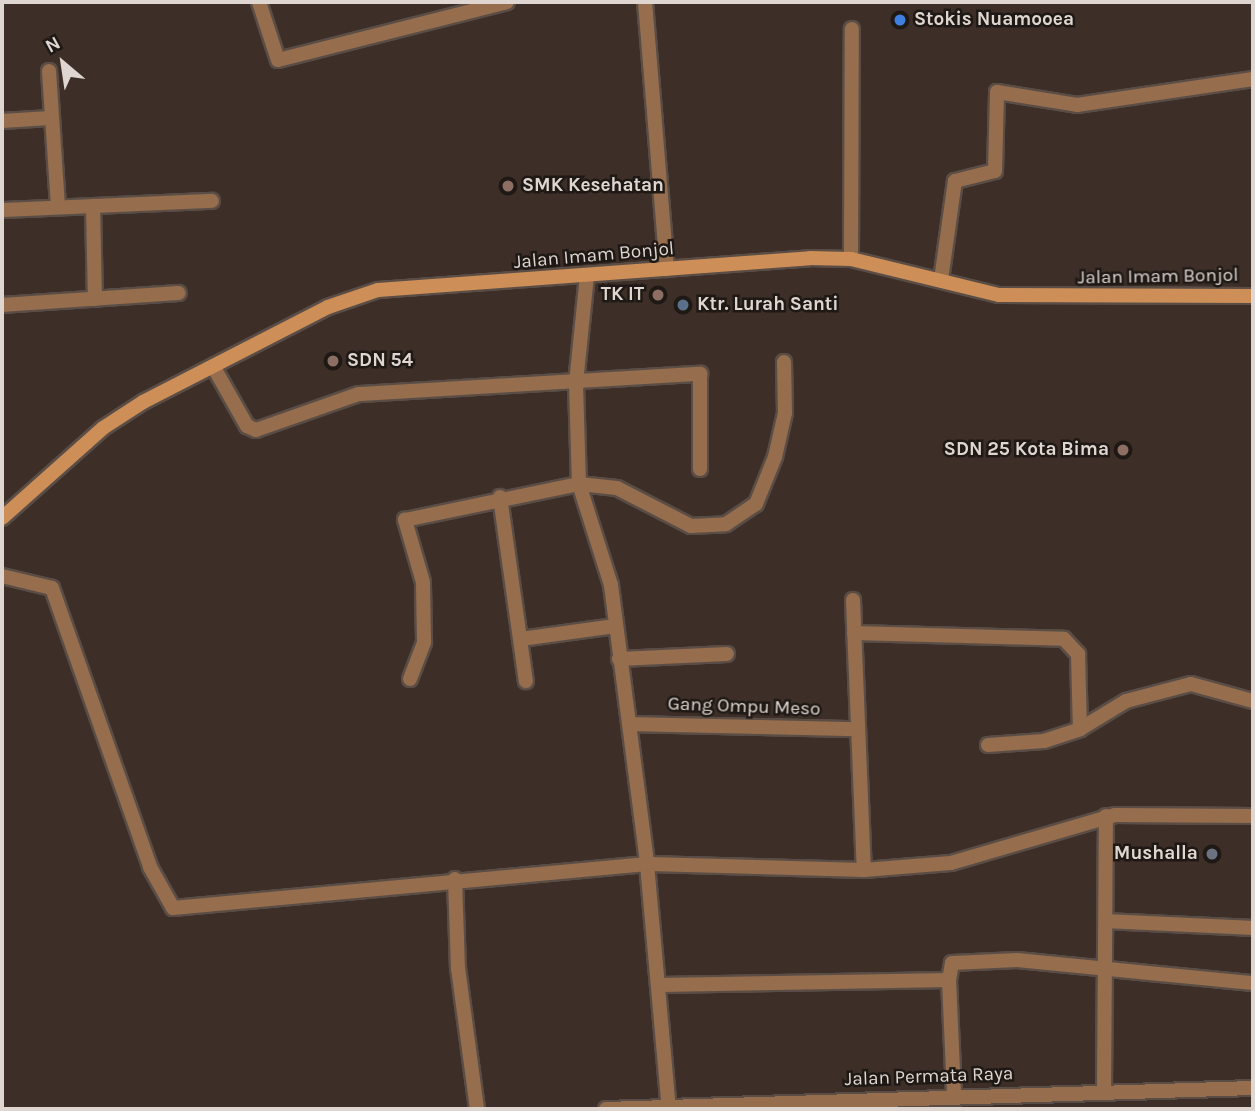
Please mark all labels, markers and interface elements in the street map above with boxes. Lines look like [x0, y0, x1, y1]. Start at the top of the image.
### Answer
place label: Stokis Nuamooea [914, 9, 1074, 31]
marker: Stokis Nuamooea [892, 12, 908, 28]
north arrow [28, 28, 98, 98]
text: N [42, 32, 64, 58]
place label: SMK Kesehatan [522, 175, 664, 197]
marker: SMK Kesehatan [500, 178, 516, 194]
street label: Jalan Imam Bonjol [513, 238, 675, 274]
street label: Jalan Imam Bonjol [1077, 264, 1239, 290]
place label: TK IT [601, 284, 644, 306]
marker: TK IT [650, 287, 666, 303]
place label: Ktr. Lurah Santi [697, 294, 839, 316]
marker: Ktr. Lurah Santi [675, 297, 691, 313]
place label: SDN 54 [347, 350, 413, 372]
marker: SDN 54 [325, 353, 341, 369]
place label: SDN 25 Kota Bima [944, 439, 1109, 461]
marker: SDN 25 Kota Bima [1115, 442, 1131, 458]
street label: Gang Ompu Meso [667, 693, 821, 721]
place label: Mushalla [1114, 843, 1198, 865]
marker: Mushalla [1204, 846, 1220, 862]
street label: Jalan Permata Raya [844, 1063, 1014, 1091]

